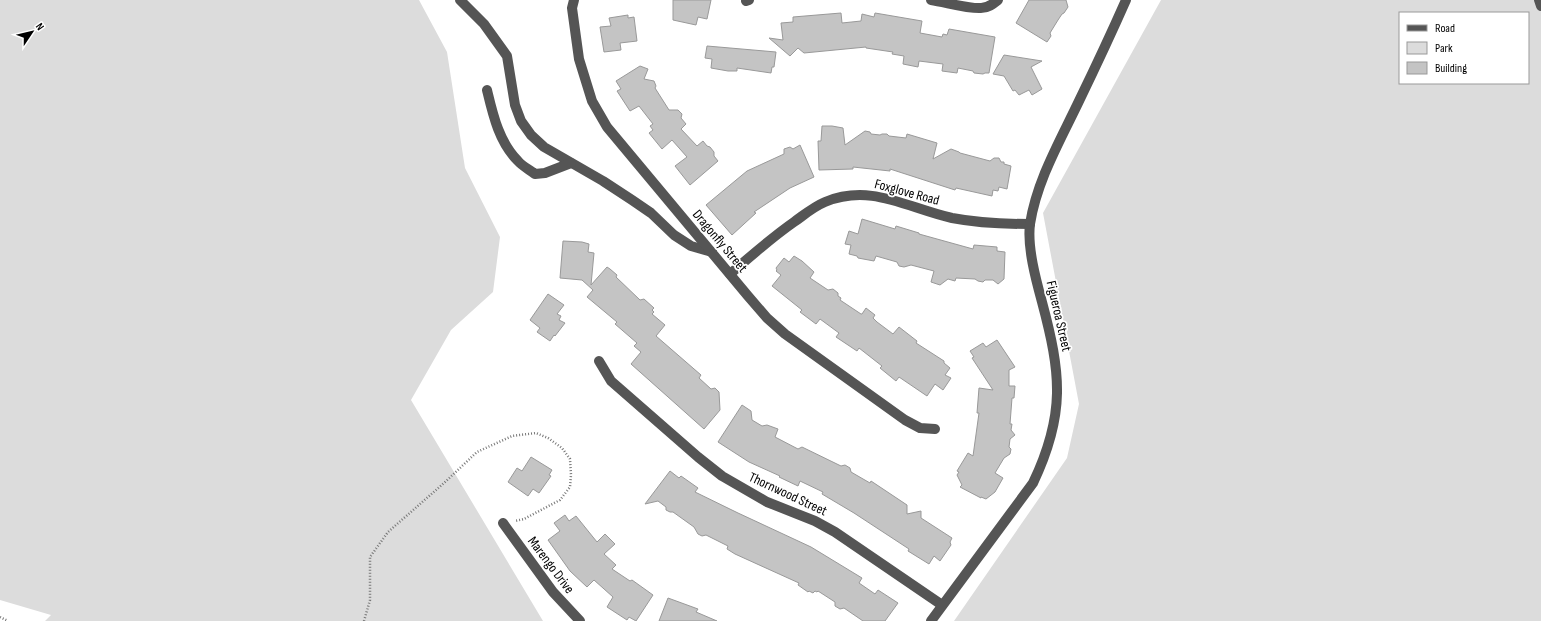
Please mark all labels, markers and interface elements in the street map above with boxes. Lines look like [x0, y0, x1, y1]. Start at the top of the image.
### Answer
north arrow [12, 12, 52, 52]
legend [1399, 12, 1529, 84]
text: N [33, 20, 47, 33]
text: Road [1435, 21, 1455, 36]
text: Park [1435, 41, 1453, 56]
text: Building [1435, 61, 1467, 76]
street label: Foxglove Road [873, 175, 941, 209]
street label: Dragonfly Street [689, 206, 751, 276]
street label: Figueroa Street [1043, 279, 1075, 353]
street label: Thornwood Street [746, 468, 830, 520]
street label: Marengo Drive [524, 533, 578, 597]

